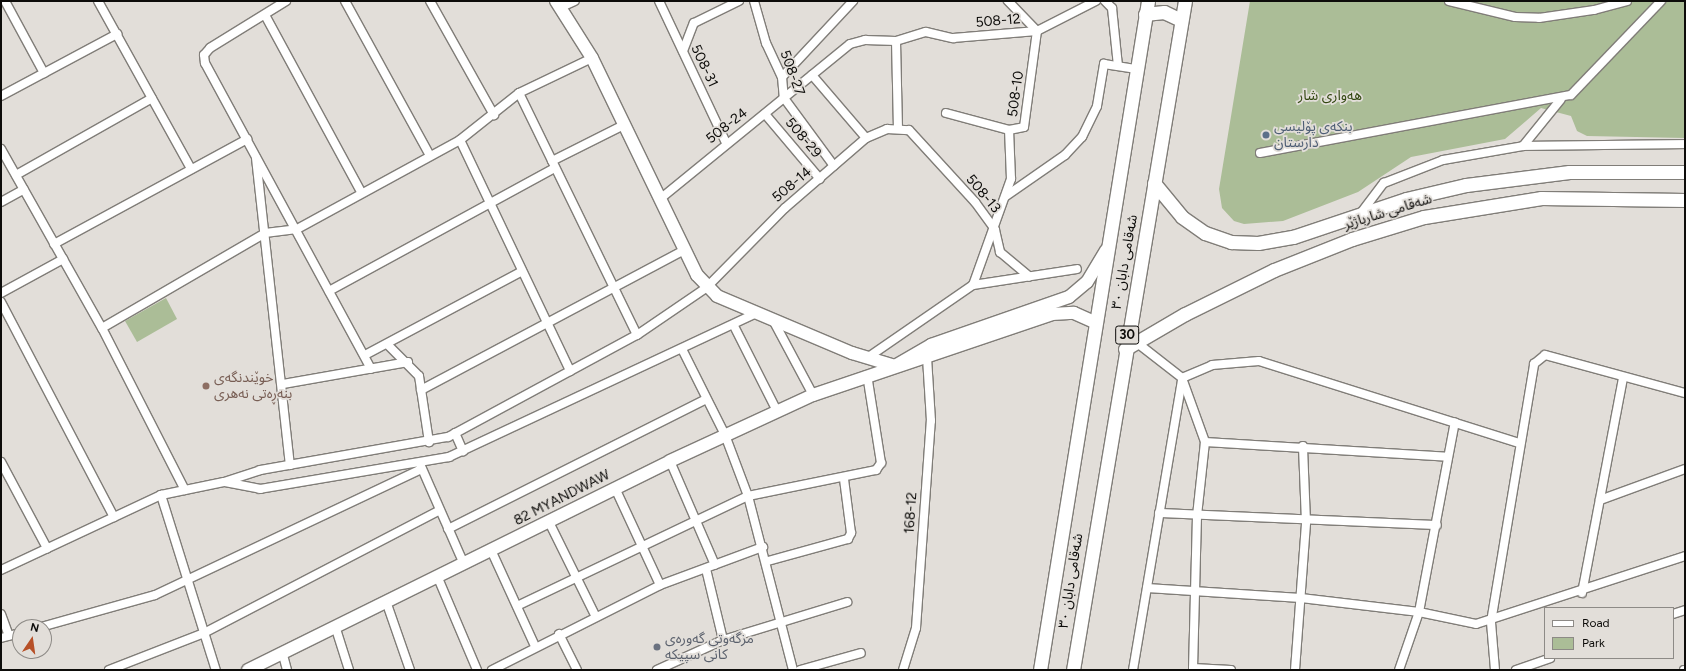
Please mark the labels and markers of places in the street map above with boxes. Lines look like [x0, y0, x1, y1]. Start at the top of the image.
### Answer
place label: بنکەی پۆلیسی دارستان [1274, 119, 1352, 152]
marker: بنکەی پۆلیسی دارستان [1261, 130, 1271, 140]
place label: خوێندنگەی بنەڕەتی نەهری [214, 370, 292, 402]
marker: خوێندنگەی بنەڕەتی نەهری [201, 381, 211, 391]
place label: مزگەوتی گەورەی کانی سپیکە [665, 631, 754, 664]
marker: مزگەوتی گەورەی کانی سپیکە [652, 642, 662, 652]

